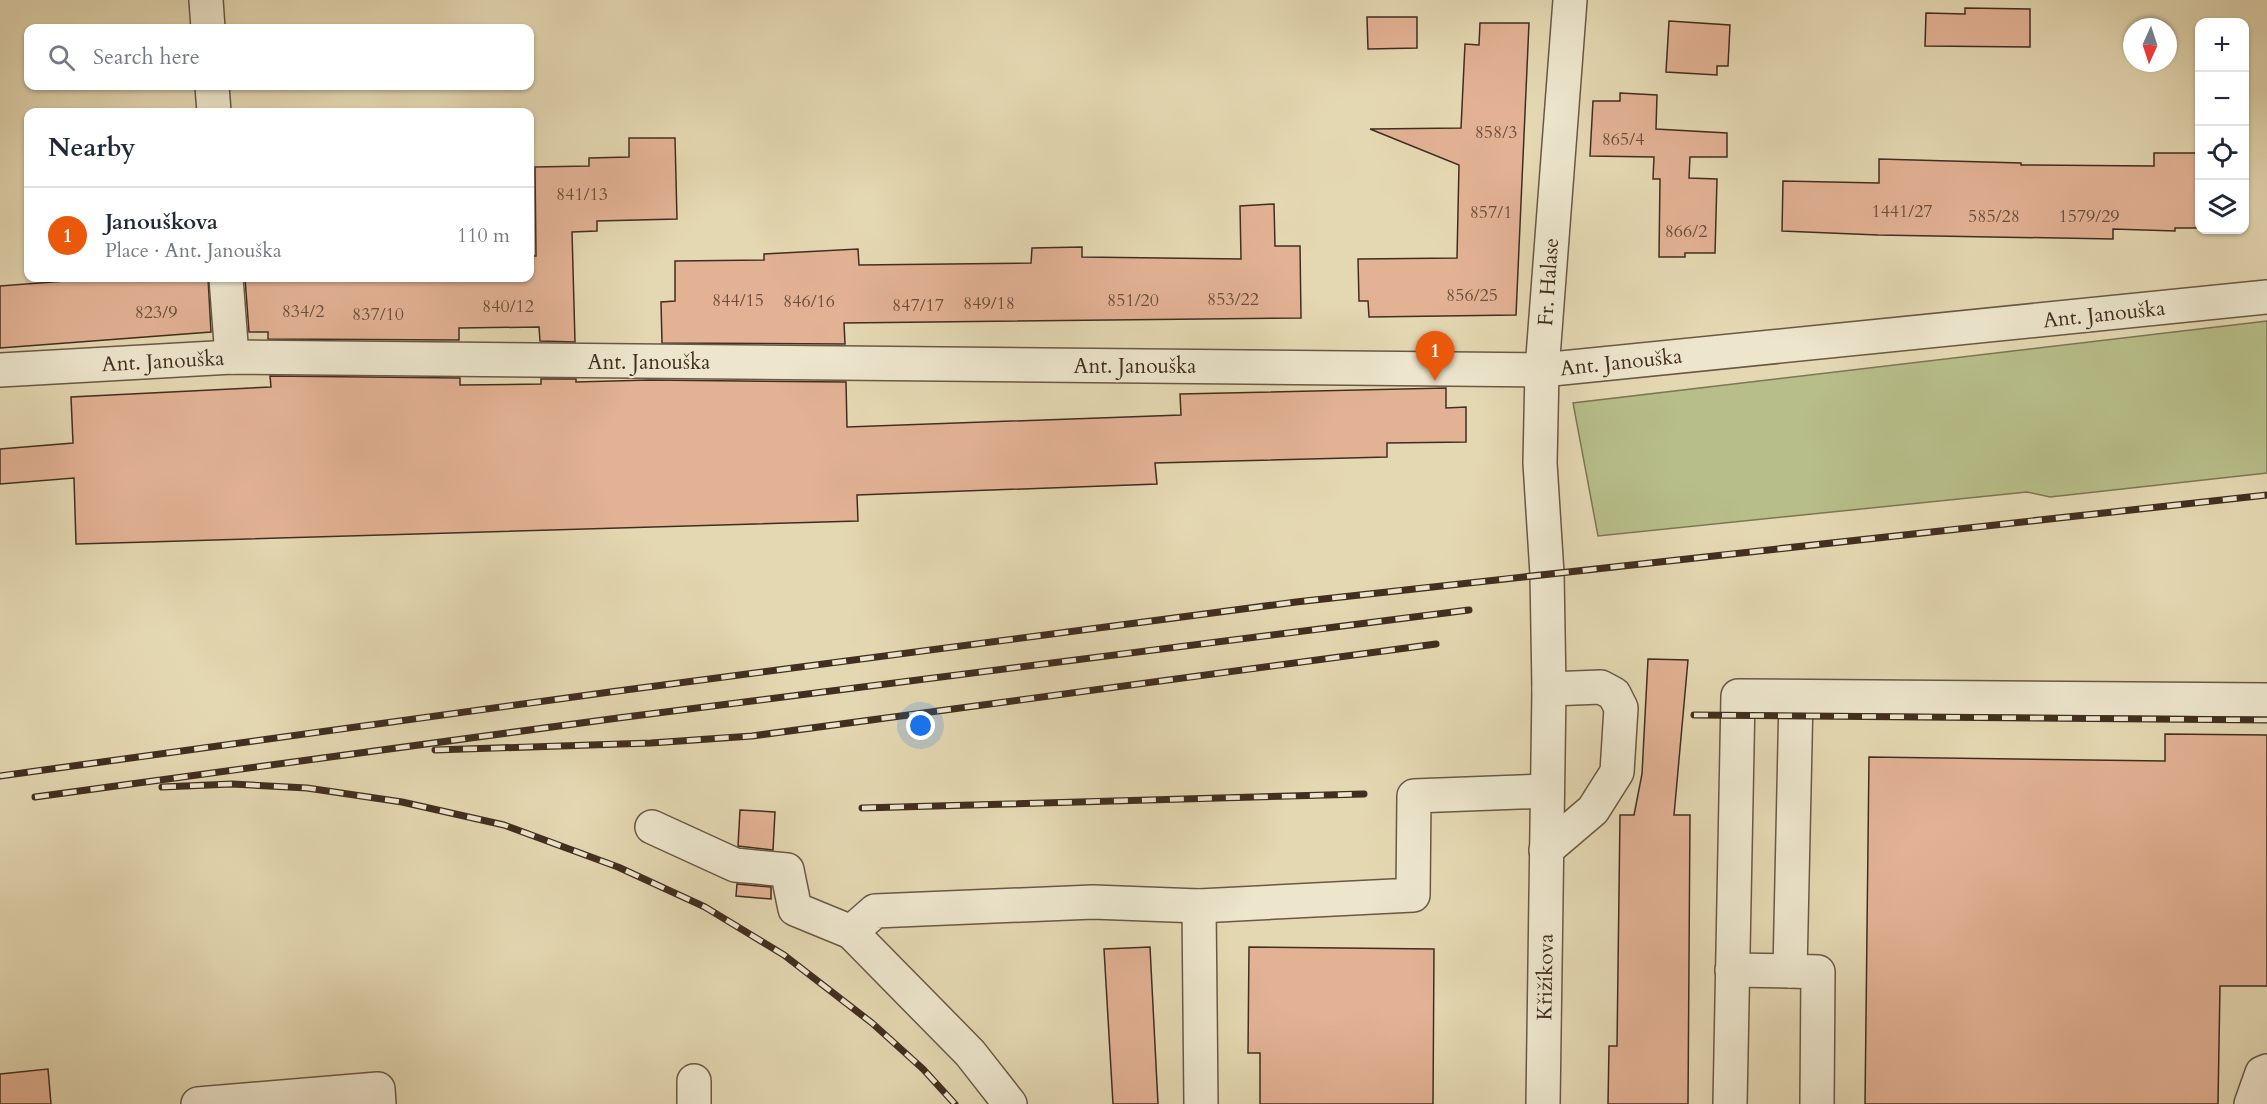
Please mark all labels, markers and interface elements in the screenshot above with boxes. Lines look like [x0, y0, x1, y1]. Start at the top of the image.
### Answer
north arrow [2123, 18, 2177, 72]
map controls [2195, 18, 2249, 234]
button: + [2195, 18, 2249, 72]
search box [24, 24, 534, 90]
icon: search [45, 41, 78, 74]
text: Search here [93, 42, 200, 72]
button: − [2195, 72, 2249, 126]
house number: 858/3 [1475, 120, 1517, 145]
button: locate [2195, 126, 2249, 180]
house number: 865/4 [1602, 127, 1644, 152]
text: Nearby [48, 130, 136, 165]
button: layers [2195, 180, 2249, 234]
house number: 841/13 [556, 182, 608, 207]
house number: 1441/27 [1871, 199, 1933, 224]
house number: 857/1 [1470, 200, 1512, 225]
house number: 585/28 [1968, 204, 2020, 229]
house number: 1579/29 [2058, 204, 2120, 229]
text: Janouškova [105, 207, 218, 237]
house number: 866/2 [1665, 219, 1707, 244]
text: 1 [62, 222, 73, 249]
text: 110 m [457, 222, 510, 249]
text: Place · Ant. Janouška [105, 237, 282, 264]
street label: Fr. Halase [1531, 237, 1566, 327]
house number: 856/25 [1446, 283, 1498, 308]
house number: 853/22 [1207, 287, 1259, 312]
house number: 844/15 [712, 288, 764, 313]
house number: 851/20 [1107, 288, 1159, 313]
house number: 846/16 [783, 289, 835, 314]
house number: 849/18 [963, 291, 1015, 316]
house number: 847/17 [892, 293, 944, 318]
house number: 840/12 [482, 294, 534, 319]
street label: Ant. Janouška [2041, 294, 2167, 335]
house number: 834/2 [282, 299, 324, 324]
house number: 823/9 [135, 300, 177, 325]
house number: 837/10 [352, 302, 404, 327]
pin: 1 [1416, 332, 1454, 381]
street label: Ant. Janouška [1558, 342, 1684, 383]
street label: Ant. Janouška [101, 344, 225, 379]
street label: Ant. Janouška [588, 348, 710, 377]
street label: Ant. Janouška [1074, 352, 1196, 381]
your location [906, 711, 935, 740]
street label: Křižíkova [1530, 933, 1561, 1021]

